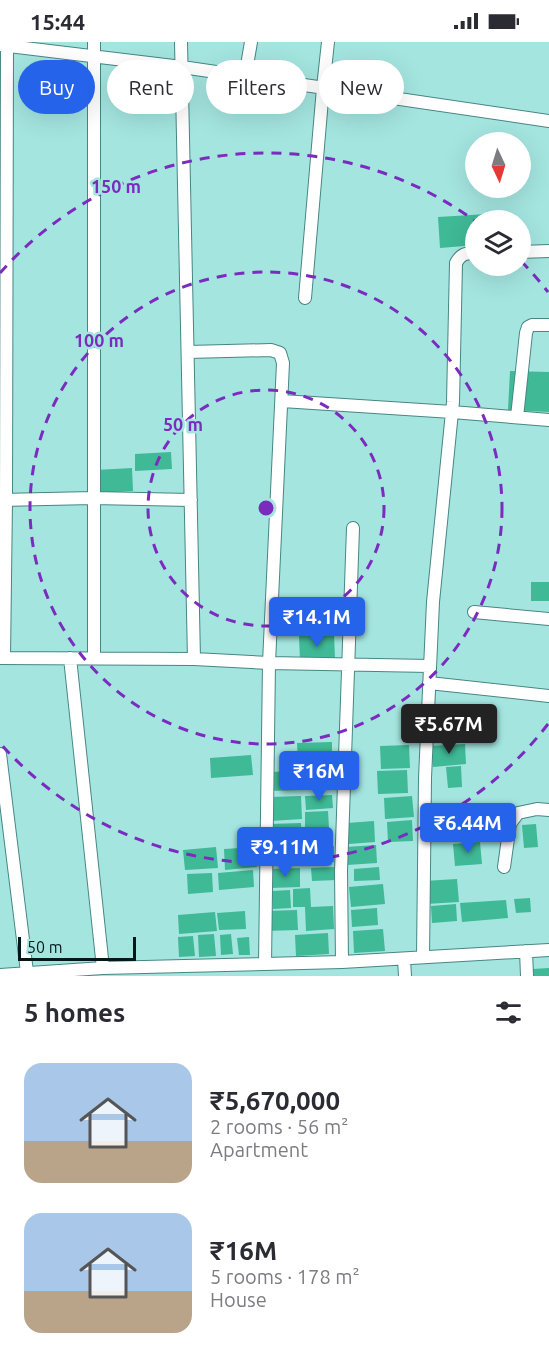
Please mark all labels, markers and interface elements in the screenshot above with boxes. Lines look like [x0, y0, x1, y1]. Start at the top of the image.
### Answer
text: 15:44 [30, 9, 85, 34]
chip: Buy [18, 60, 95, 114]
chip: Rent [107, 60, 194, 114]
chip: Filters [206, 60, 307, 114]
chip: New [319, 60, 404, 114]
north arrow [465, 132, 531, 198]
map controls [465, 132, 531, 276]
text: 150 m [91, 176, 141, 196]
button: layers [465, 210, 531, 276]
text: 100 m [74, 330, 124, 350]
text: 50 m [163, 414, 203, 434]
centre of rings [256, 498, 276, 518]
pin: ₹14.1M [268, 597, 366, 648]
text: ₹14.1M [283, 605, 351, 628]
pin: ₹5.67M [400, 704, 498, 755]
text: ₹5.67M [415, 712, 483, 735]
pin: ₹16M [283, 751, 355, 802]
text: ₹16M [293, 759, 345, 782]
pin: ₹6.44M [419, 803, 517, 854]
text: ₹6.44M [434, 811, 502, 834]
pin: ₹9.11M [236, 827, 334, 878]
text: ₹9.11M [251, 835, 319, 858]
scale bar [18, 934, 136, 962]
text: 50 m [27, 938, 63, 956]
icon: filters [492, 996, 525, 1029]
text: 5 homes [24, 998, 125, 1027]
text: ₹5,670,000 [210, 1086, 340, 1115]
icon: home [72, 1087, 144, 1159]
text: 2 rooms · 56 m² [210, 1115, 348, 1138]
text: Apartment [210, 1138, 308, 1161]
text: ₹16M [210, 1236, 277, 1265]
icon: home [72, 1237, 144, 1309]
text: 5 rooms · 178 m² [210, 1265, 360, 1288]
text: House [210, 1288, 267, 1311]

